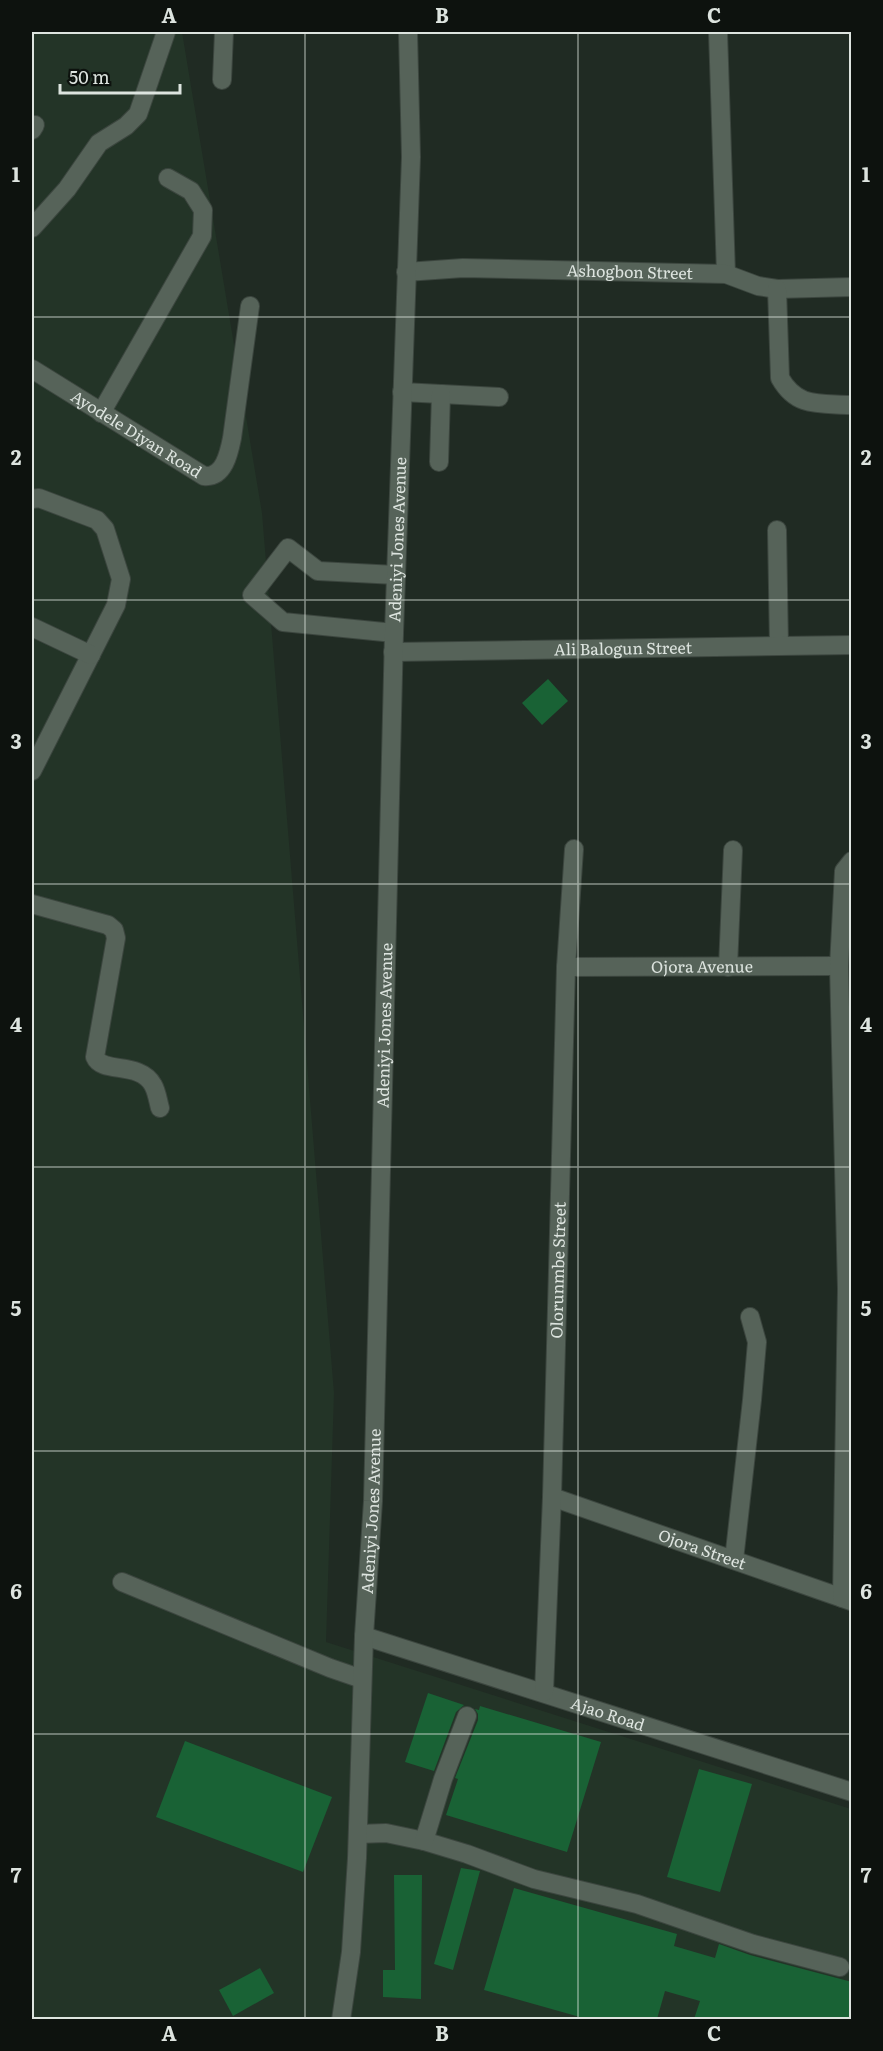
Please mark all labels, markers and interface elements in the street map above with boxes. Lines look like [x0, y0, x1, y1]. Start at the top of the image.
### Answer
text: A [161, 0, 177, 29]
text: B [435, 0, 449, 29]
text: C [707, 0, 721, 29]
scale bar [60, 57, 180, 95]
text: 50 m [69, 63, 110, 90]
text: 1 [12, 158, 20, 188]
text: 1 [862, 158, 870, 188]
street label: Ashogbon Street [566, 257, 694, 284]
street label: Ayodele Diyan Road [67, 383, 207, 483]
text: 2 [11, 441, 22, 471]
text: 2 [861, 441, 872, 471]
street label: Adeniyi Jones Avenue [381, 457, 411, 623]
street label: Ali Balogun Street [554, 634, 693, 661]
text: 3 [10, 725, 22, 755]
text: 3 [860, 725, 872, 755]
street label: Adeniyi Jones Avenue [370, 942, 398, 1108]
street label: Ojora Avenue [651, 953, 753, 978]
text: 4 [10, 1008, 22, 1038]
text: 4 [860, 1008, 872, 1038]
street label: Olorunmbe Street [543, 1201, 571, 1339]
text: 5 [11, 1292, 22, 1322]
text: 5 [861, 1292, 872, 1322]
street label: Adeniyi Jones Avenue [354, 1428, 386, 1595]
street label: Ojora Street [655, 1522, 750, 1575]
text: 6 [10, 1575, 22, 1605]
text: 6 [860, 1575, 872, 1605]
street label: Ajao Road [568, 1690, 648, 1736]
text: 7 [11, 1859, 22, 1889]
text: 7 [861, 1859, 872, 1889]
text: A [161, 2017, 177, 2047]
text: B [435, 2017, 449, 2047]
text: C [707, 2017, 721, 2047]

